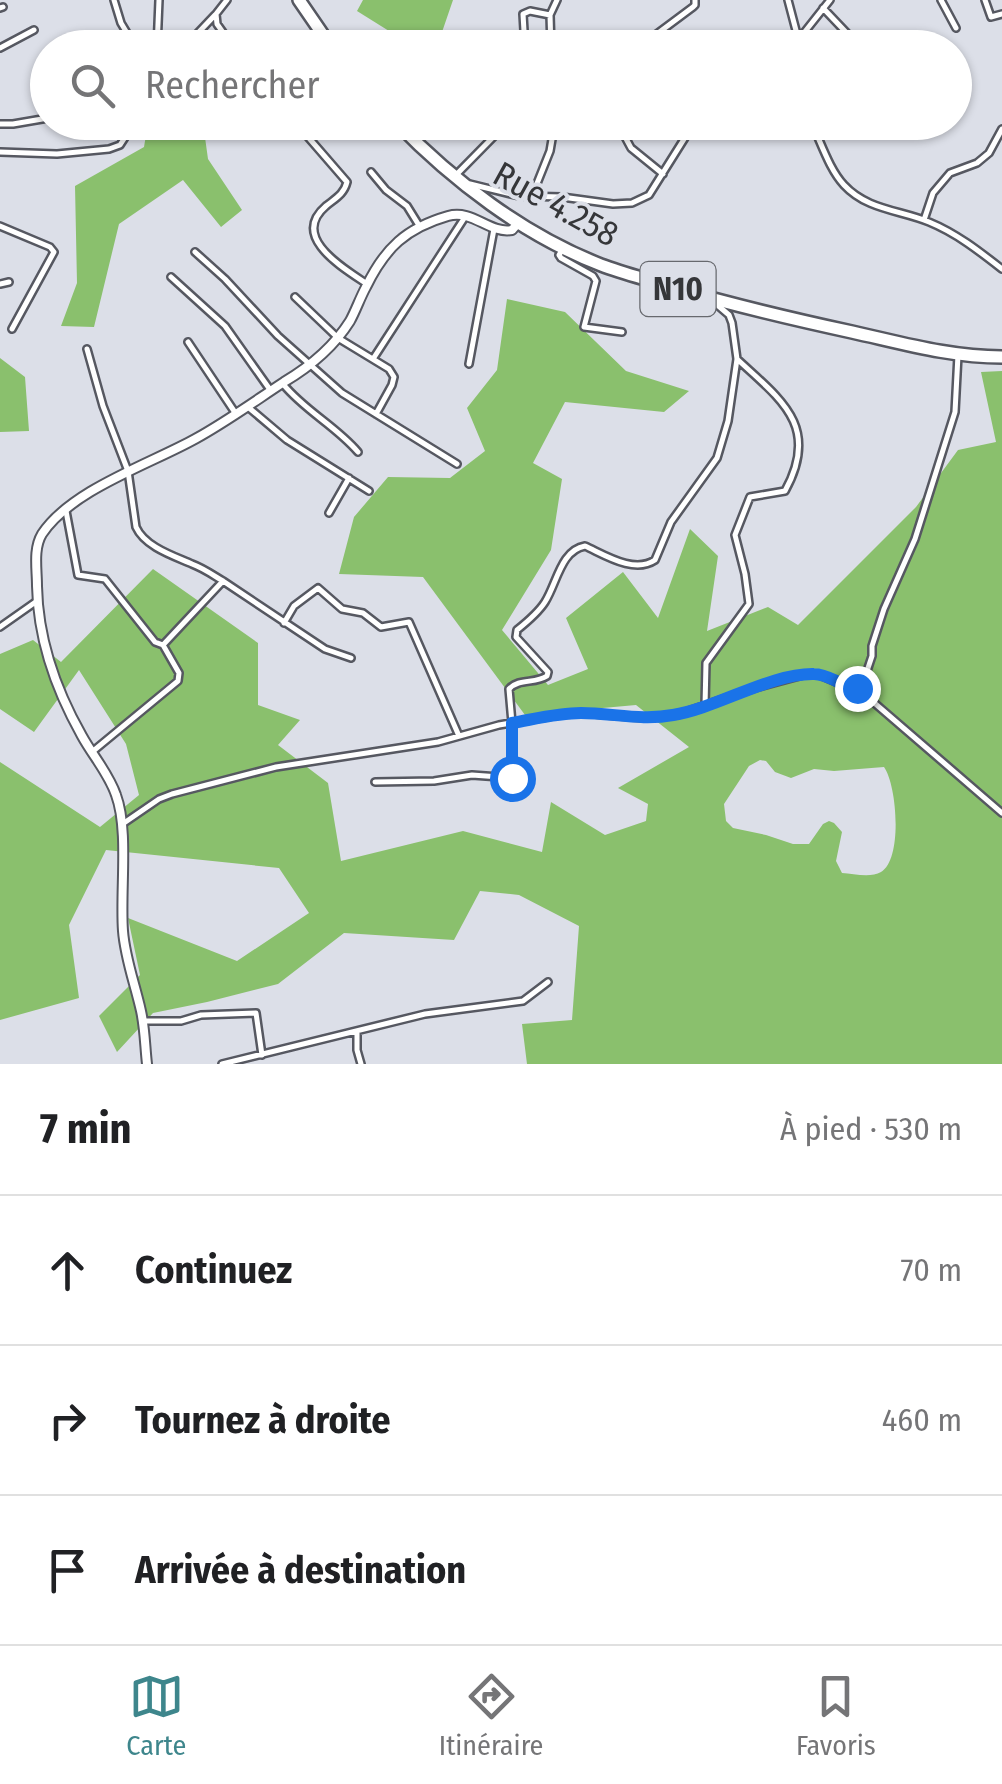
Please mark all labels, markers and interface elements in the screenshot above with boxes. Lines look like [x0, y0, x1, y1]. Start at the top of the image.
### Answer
search box [30, 30, 972, 140]
icon: search [65, 58, 120, 113]
text: Rechercher [145, 62, 320, 108]
street label: Rue 4.258 [486, 153, 626, 255]
road number: N10 [640, 262, 716, 316]
route end [835, 666, 881, 712]
route start [490, 756, 536, 802]
text: 7 min [40, 1104, 132, 1154]
text: À pied · 530 m [780, 1110, 962, 1148]
icon: ahead [40, 1243, 95, 1298]
text: Continuez [135, 1247, 292, 1293]
text: 70 m [901, 1251, 962, 1289]
icon: right [40, 1393, 95, 1448]
text: Tournez à droite [135, 1397, 391, 1443]
text: 460 m [882, 1401, 962, 1439]
icon: arrive [40, 1543, 95, 1598]
text: Arrivée à destination [135, 1547, 466, 1593]
tab: Carte [126, 1669, 186, 1762]
tab: Itinéraire [439, 1669, 543, 1762]
tab: Favoris [796, 1669, 876, 1762]

